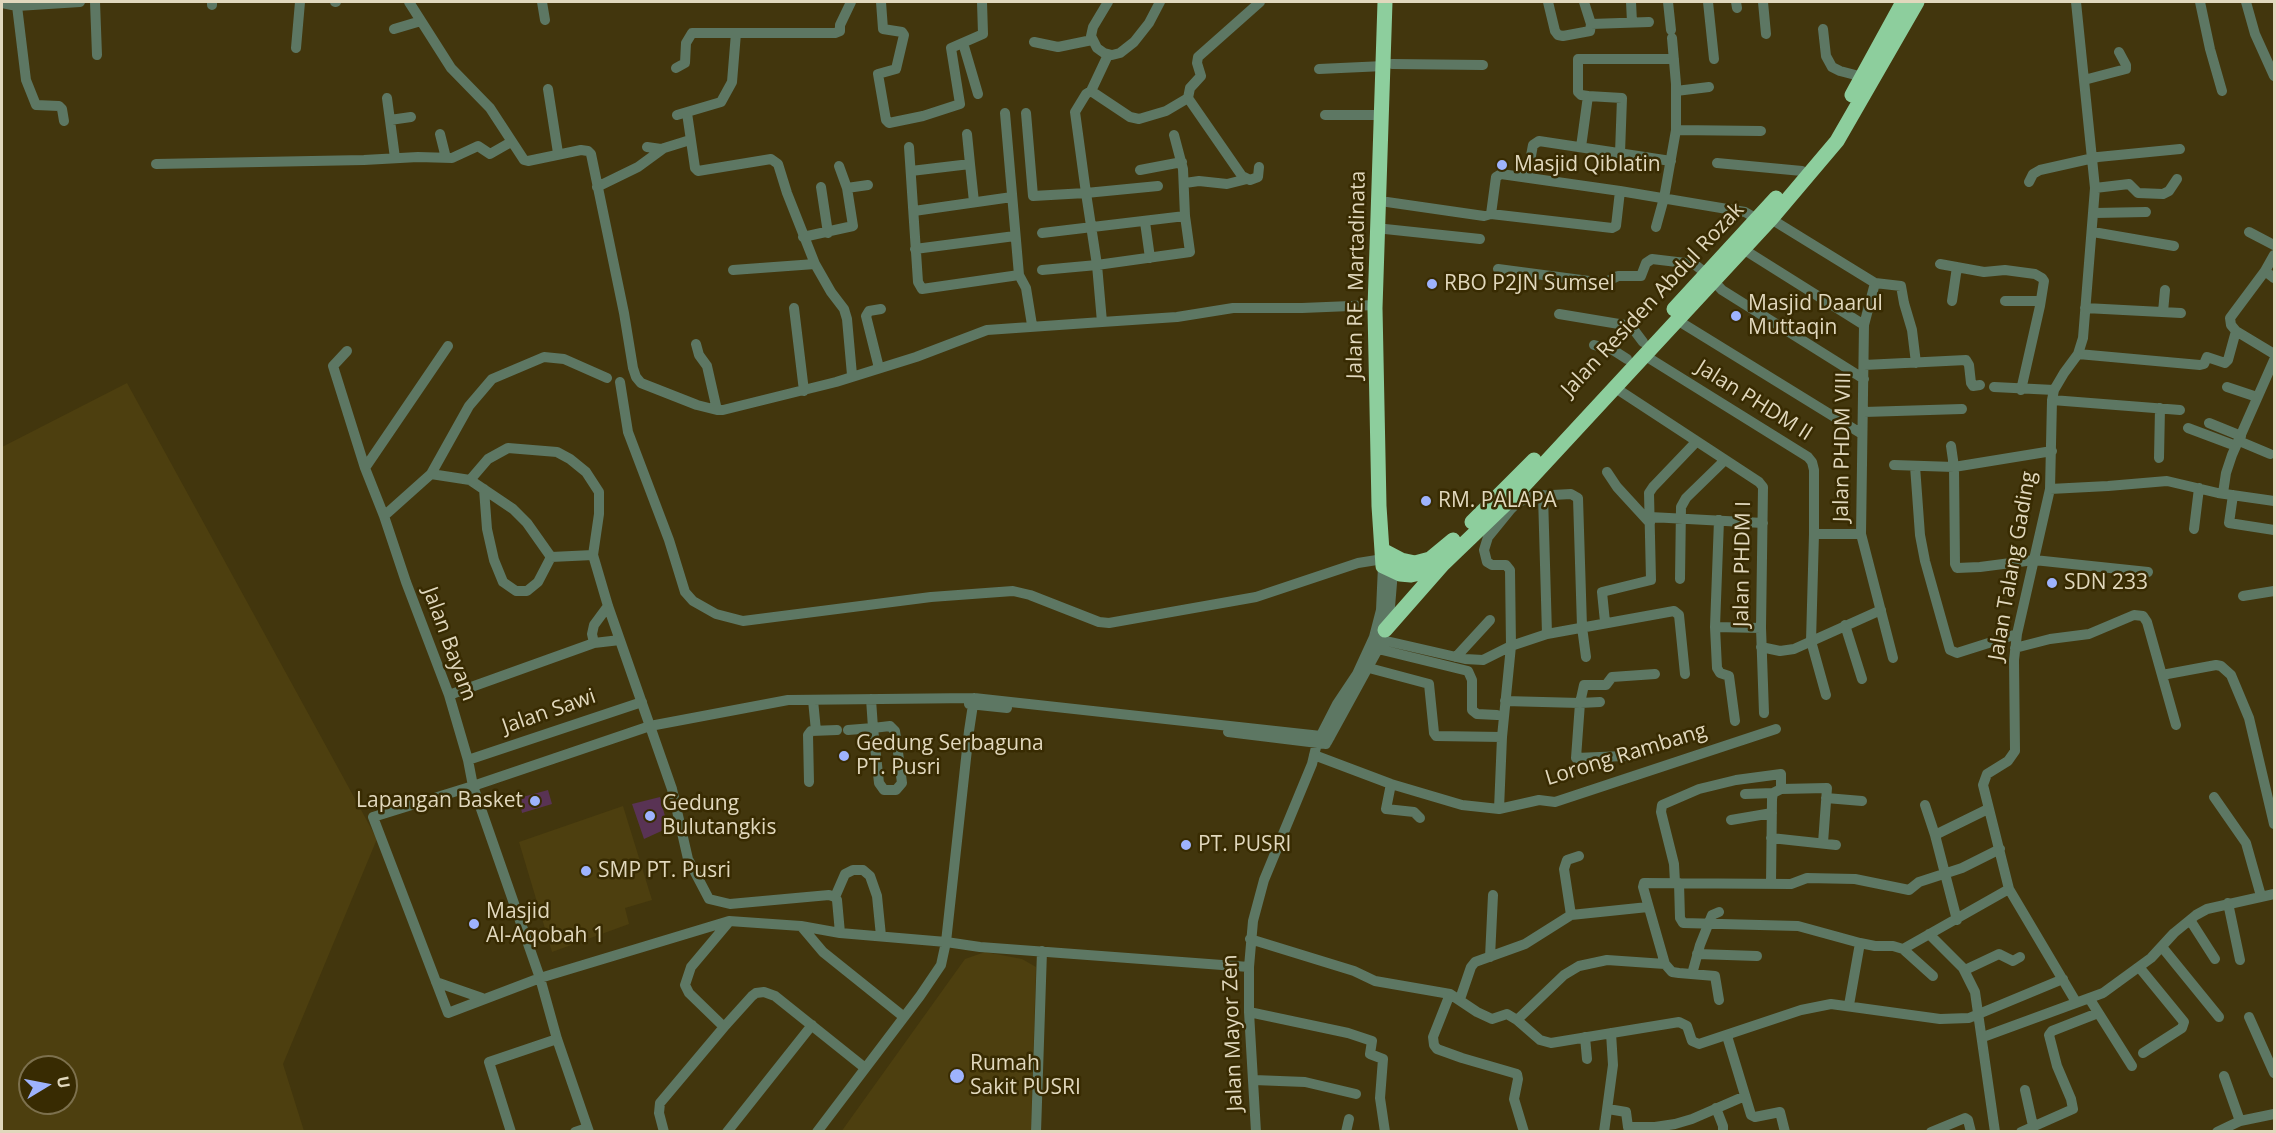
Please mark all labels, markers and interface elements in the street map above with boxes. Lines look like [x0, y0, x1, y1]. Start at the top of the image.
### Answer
place label: Masjid Qiblatin [1514, 152, 1661, 178]
marker: Masjid Qiblatin [1495, 158, 1509, 172]
street label: Jalan RE. Martadinata [1343, 171, 1371, 379]
street label: Jalan Residen Abdul Rozak [1556, 198, 1750, 402]
place label: RBO P2JN Sumsel [1444, 271, 1615, 297]
marker: RBO P2JN Sumsel [1425, 277, 1439, 291]
place label: Masjid Daarul Muttaqin [1748, 291, 1883, 341]
marker: Masjid Daarul Muttaqin [1729, 309, 1743, 323]
street label: Jalan PHDM II [1691, 355, 1817, 447]
street label: Jalan PHDM VIII [1829, 372, 1857, 522]
street label: Jalan Talang Gading [1984, 469, 2042, 663]
place label: RM. PALAPA [1438, 488, 1557, 514]
marker: RM. PALAPA [1419, 494, 1433, 508]
street label: Jalan PHDM I [1729, 501, 1757, 627]
place label: SDN 233 [2064, 570, 2148, 596]
marker: SDN 233 [2045, 576, 2059, 590]
street label: Jalan Bayam [417, 584, 481, 704]
street label: Jalan Sawi [499, 684, 599, 740]
street label: Lorong Rambang [1542, 718, 1710, 792]
place label: Gedung Serbaguna PT. Pusri [856, 731, 1044, 781]
marker: Gedung Serbaguna PT. Pusri [837, 749, 851, 763]
place label: Lapangan Basket [356, 788, 523, 814]
place label: Gedung Bulutangkis [662, 791, 776, 841]
marker: Lapangan Basket [528, 794, 542, 808]
marker: Gedung Bulutangkis [643, 809, 657, 823]
place label: PT. PUSRI [1198, 832, 1291, 858]
marker: PT. PUSRI [1179, 838, 1193, 852]
place label: SMP PT. Pusri [598, 858, 731, 884]
marker: SMP PT. Pusri [579, 864, 593, 878]
place label: Masjid Al-Aqobah 1 [486, 899, 605, 949]
marker: Masjid Al-Aqobah 1 [467, 917, 481, 931]
street label: Jalan Mayor Zen [1218, 954, 1248, 1112]
place label: Rumah Sakit PUSRI [970, 1051, 1081, 1101]
north arrow [18, 1055, 78, 1115]
marker: Rumah Sakit PUSRI [948, 1067, 966, 1085]
text: U [52, 1074, 76, 1090]

